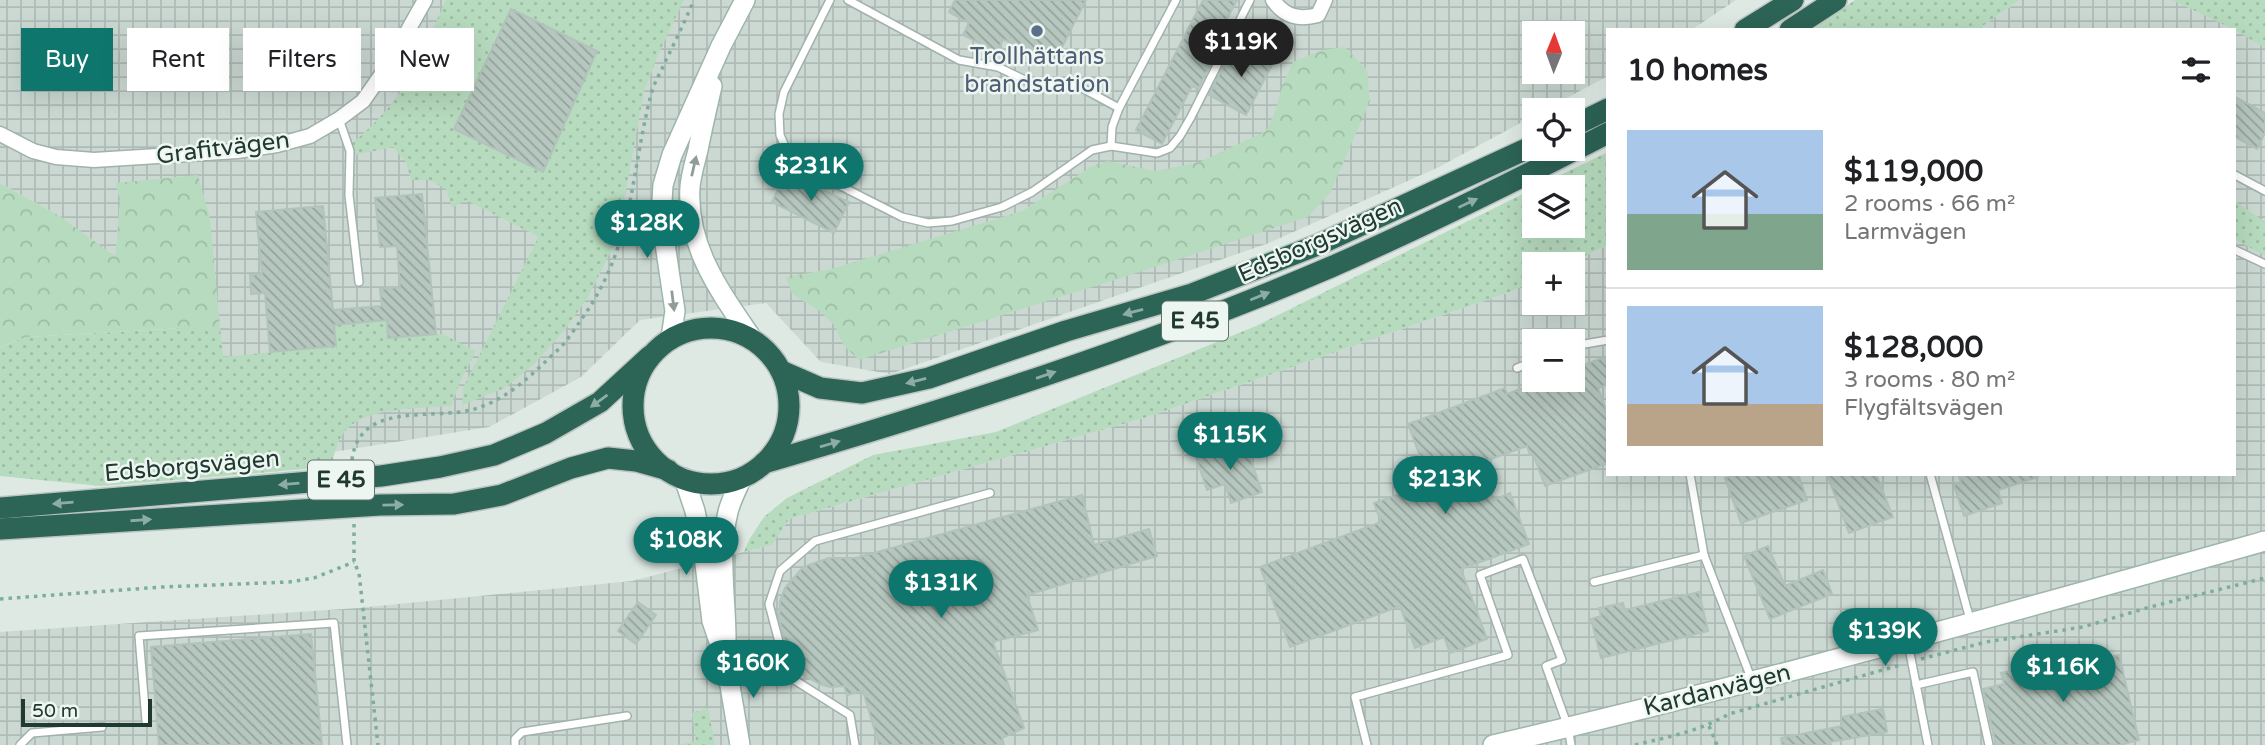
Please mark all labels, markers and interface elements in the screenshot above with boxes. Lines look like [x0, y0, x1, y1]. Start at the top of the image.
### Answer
pin: $119K [1192, 20, 1290, 79]
north arrow [1522, 21, 1586, 84]
map controls [1522, 21, 1585, 392]
marker: Trollhättans brandstation [1029, 23, 1045, 39]
chip: Buy [21, 28, 113, 91]
chip: Rent [127, 28, 229, 91]
chip: Filters [243, 28, 361, 91]
chip: New [375, 28, 474, 91]
text: $119K [1205, 28, 1277, 56]
place label: Trollhättans brandstation [964, 42, 1110, 99]
icon: filters [2177, 51, 2215, 89]
text: 10 homes [1627, 52, 1768, 89]
button: locate [1522, 98, 1585, 161]
street label: Grafitvägen [155, 125, 291, 171]
pin: $231K [762, 144, 860, 203]
text: $231K [775, 152, 847, 180]
text: $119,000 [1844, 153, 1983, 190]
one-way arrow [689, 155, 700, 177]
icon: home [1683, 158, 1767, 242]
button: layers [1522, 175, 1585, 238]
text: 2 rooms · 66 m² [1844, 190, 2015, 218]
street label: Edsborgsvägen [1234, 191, 1406, 289]
one-way arrow [1457, 197, 1478, 208]
pin: $128K [598, 201, 696, 260]
text: $128K [611, 209, 683, 237]
text: Larmvägen [1844, 218, 1966, 246]
button: + [1522, 252, 1585, 315]
one-way arrow [668, 290, 679, 312]
one-way arrow [1249, 290, 1270, 301]
road number: E 45 [1162, 302, 1228, 340]
one-way arrow [1122, 307, 1144, 318]
button: − [1522, 329, 1585, 392]
text: $128,000 [1844, 329, 1983, 366]
icon: home [1683, 334, 1767, 418]
text: 3 rooms · 80 m² [1844, 366, 2015, 394]
one-way arrow [1036, 369, 1057, 380]
one-way arrow [905, 376, 927, 387]
one-way arrow [590, 394, 608, 408]
text: Flygfältsvägen [1844, 394, 2004, 422]
pin: $115K [1181, 412, 1279, 472]
text: $115K [1194, 421, 1266, 449]
one-way arrow [819, 438, 840, 448]
street label: Edsborgsvägen [103, 444, 281, 488]
pin: $213K [1396, 456, 1494, 516]
road number: E 45 [308, 460, 374, 500]
text: $213K [1409, 465, 1481, 493]
one-way arrow [278, 479, 300, 490]
one-way arrow [51, 498, 73, 509]
one-way arrow [382, 499, 404, 511]
one-way arrow [131, 514, 153, 525]
pin: $108K [637, 518, 735, 577]
text: $108K [650, 526, 722, 554]
pin: $131K [892, 560, 990, 620]
text: $131K [905, 569, 977, 597]
pin: $139K [1836, 608, 1934, 668]
text: $139K [1849, 617, 1921, 645]
pin: $160K [704, 640, 802, 700]
pin: $116K [2014, 644, 2112, 704]
text: $160K [717, 649, 789, 677]
text: $116K [2027, 653, 2099, 681]
street label: Kardanvägen [1640, 658, 1794, 722]
scale bar [21, 696, 152, 728]
text: 50 m [32, 700, 78, 722]

